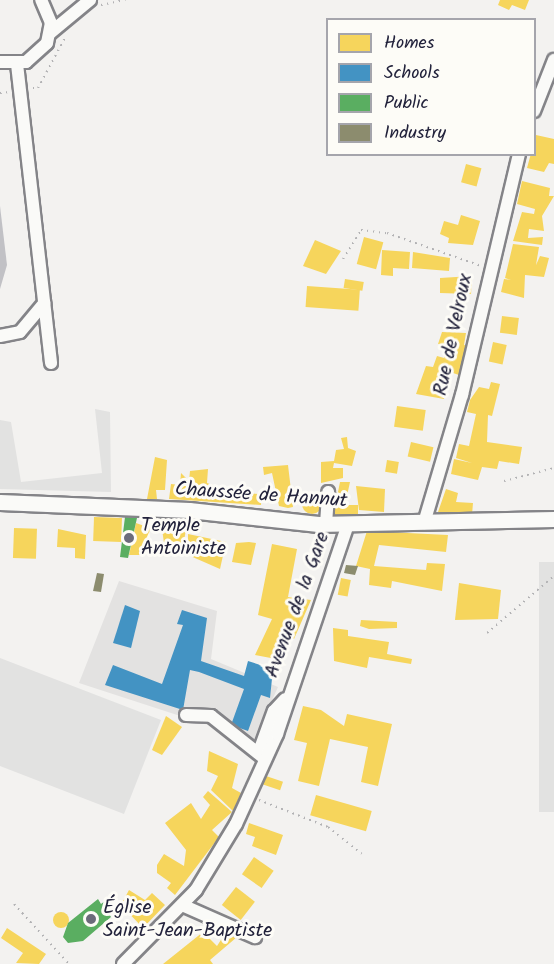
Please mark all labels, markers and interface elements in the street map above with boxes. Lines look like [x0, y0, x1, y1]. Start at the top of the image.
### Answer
legend [326, 18, 536, 156]
text: Homes [384, 29, 434, 58]
text: Schools [384, 59, 440, 88]
text: Public [384, 89, 429, 118]
text: Industry [384, 119, 446, 148]
street label: Rue de Velroux [429, 272, 479, 398]
street label: Chaussée de Hannut [174, 478, 348, 514]
place label: Temple Antoiniste [141, 514, 226, 561]
street label: Avenue de la Gare [260, 529, 336, 681]
marker: Temple Antoiniste [122, 531, 136, 545]
place label: Église Saint-Jean-Baptiste [103, 896, 272, 943]
marker: Église Saint-Jean-Baptiste [84, 912, 98, 926]

